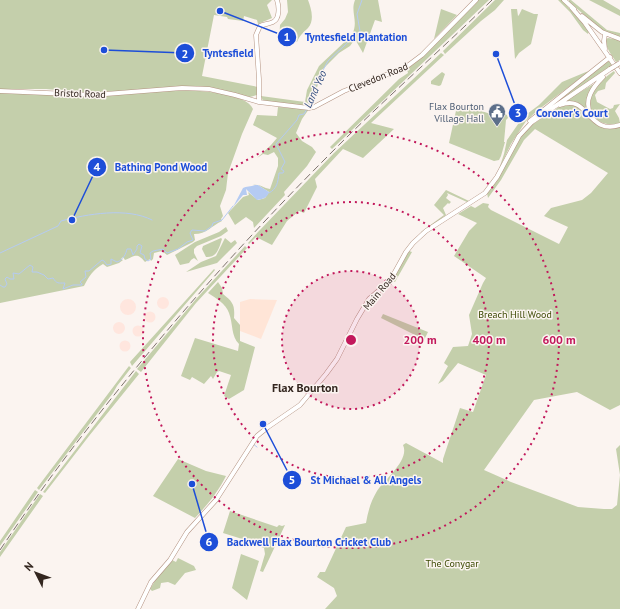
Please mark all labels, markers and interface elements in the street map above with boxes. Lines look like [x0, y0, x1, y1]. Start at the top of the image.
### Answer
callout: Tyntesfield Plantation [277, 26, 416, 49]
text: 1 [284, 29, 290, 44]
text: Tyntesfield Plantation [305, 30, 407, 44]
callout: Tyntesfield [175, 42, 261, 65]
text: 2 [182, 46, 188, 61]
text: Tyntesfield [203, 46, 254, 60]
street label: Clevedon Road [346, 60, 410, 95]
water label: Land Yeo [300, 67, 330, 110]
street label: Bristol Road [54, 86, 106, 101]
place label: Flax Bourton Village Hall [429, 100, 484, 125]
public building icon: Flax Bourton Village Hall [487, 102, 507, 127]
callout: Coroner's Court [508, 102, 616, 125]
text: 3 [515, 105, 521, 120]
text: Coroner's Court [536, 106, 608, 120]
callout: Bathing Pond Wood [87, 155, 215, 178]
text: 4 [94, 159, 101, 174]
text: Bathing Pond Wood [115, 160, 207, 174]
street label: Main Road [360, 270, 399, 313]
park label: Breach Hill Wood [478, 308, 552, 321]
text: 200 m [403, 332, 437, 347]
text: 400 m [472, 332, 506, 347]
text: 600 m [542, 332, 576, 347]
centre of rings [344, 333, 358, 347]
district label: Flax Bourton [272, 380, 338, 395]
callout: St Michael & All Angels [282, 469, 430, 492]
text: 5 [289, 472, 295, 487]
text: St Michael & All Angels [311, 473, 422, 487]
callout: Backwell Flax Bourton Cricket Club [199, 531, 400, 554]
text: 6 [206, 534, 213, 549]
text: Backwell Flax Bourton Cricket Club [227, 535, 391, 549]
north arrow [16, 553, 56, 593]
park label: The Conygar [425, 557, 479, 570]
text: N [21, 559, 36, 574]

